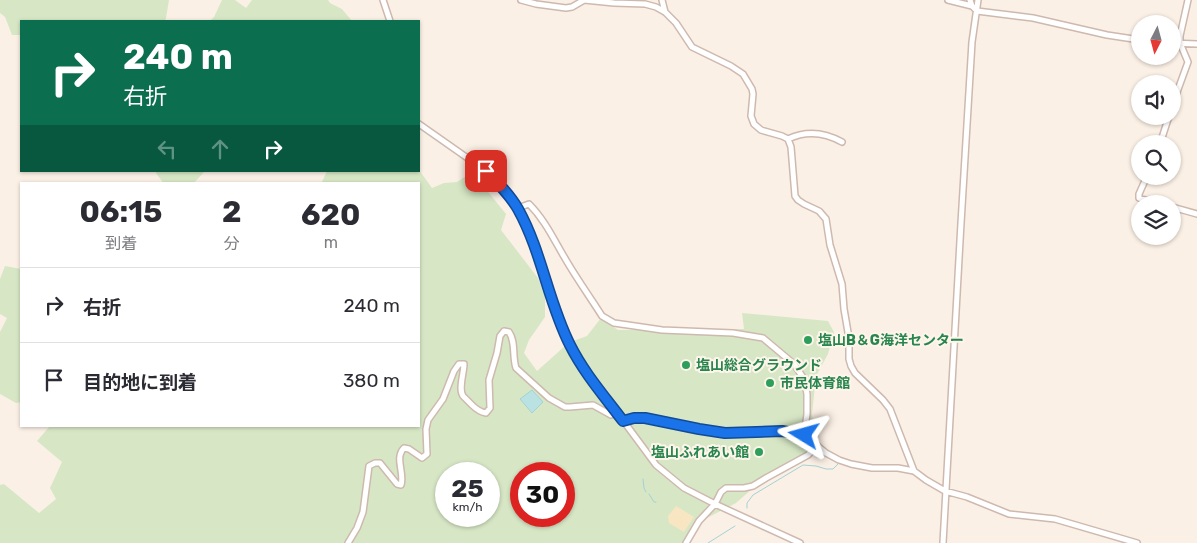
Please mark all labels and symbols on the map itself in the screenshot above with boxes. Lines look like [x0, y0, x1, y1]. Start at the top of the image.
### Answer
north arrow [1131, 15, 1181, 65]
pin [465, 150, 507, 192]
place label: 塩山B＆G海洋センター [818, 332, 964, 349]
marker: 塩山B＆G海洋センター [802, 334, 814, 346]
place label: 塩山総合グラウンド [696, 357, 822, 374]
marker: 塩山総合グラウンド [680, 359, 692, 371]
place label: 市民体育館 [780, 375, 850, 392]
marker: 市民体育館 [764, 377, 776, 389]
position arrow [777, 408, 829, 460]
place label: 塩山ふれあい館 [651, 444, 749, 461]
marker: 塩山ふれあい館 [753, 446, 765, 458]
speed limit sign: 30 [510, 462, 575, 527]

